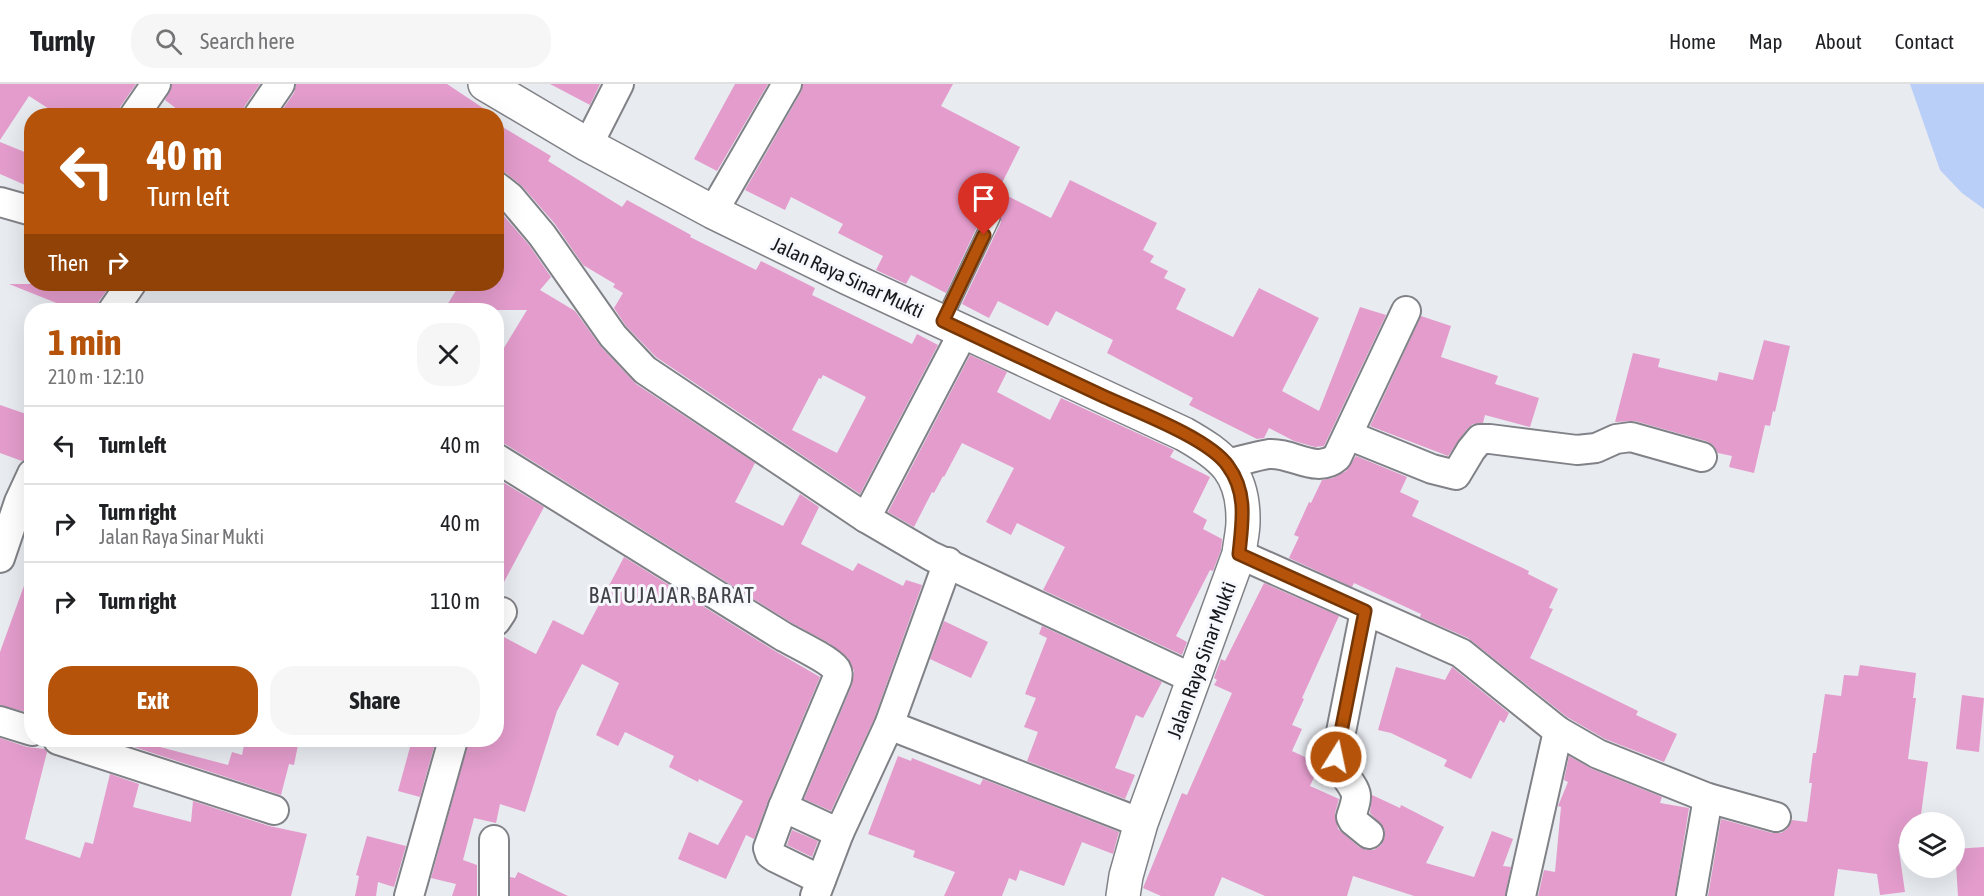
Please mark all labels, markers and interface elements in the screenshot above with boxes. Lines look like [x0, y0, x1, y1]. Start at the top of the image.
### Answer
search box [131, 14, 551, 68]
text: Turnly [30, 25, 95, 57]
icon: search [152, 25, 185, 58]
text: Search here [200, 28, 295, 54]
text: Home [1669, 29, 1716, 53]
text: Map [1749, 29, 1783, 53]
text: About [1816, 29, 1862, 53]
text: Contact [1895, 29, 1954, 53]
text: 40 m [147, 131, 222, 179]
icon: left [48, 132, 126, 210]
pin [958, 173, 1009, 235]
text: Turn left [147, 181, 230, 212]
icon: arrive [967, 182, 1000, 215]
street label: Jalan Raya Sinar Mukti [768, 232, 928, 322]
icon: right [101, 246, 134, 279]
text: Then [48, 250, 89, 276]
text: 1 min [48, 321, 122, 363]
button: close [417, 323, 480, 386]
text: 210 m · 12:10 [48, 365, 144, 388]
icon: left [48, 429, 81, 462]
text: Turn left [99, 432, 166, 458]
text: 40 m [440, 432, 480, 458]
text: Turn right [99, 499, 176, 525]
icon: right [48, 507, 81, 540]
text: 40 m [440, 510, 480, 536]
text: Jalan Raya Sinar Mukti [99, 525, 264, 548]
street label: Jalan Raya Sinar Mukti [1162, 579, 1240, 741]
district label: BATUJAJAR BARAT [589, 582, 755, 608]
icon: right [48, 585, 81, 618]
text: Turn right [99, 588, 176, 614]
text: 110 m [430, 588, 480, 614]
button: Exit [48, 666, 258, 735]
button: Share [270, 666, 480, 735]
position arrow [1304, 725, 1368, 789]
map controls [1899, 812, 1965, 878]
button: layers [1899, 812, 1965, 878]

